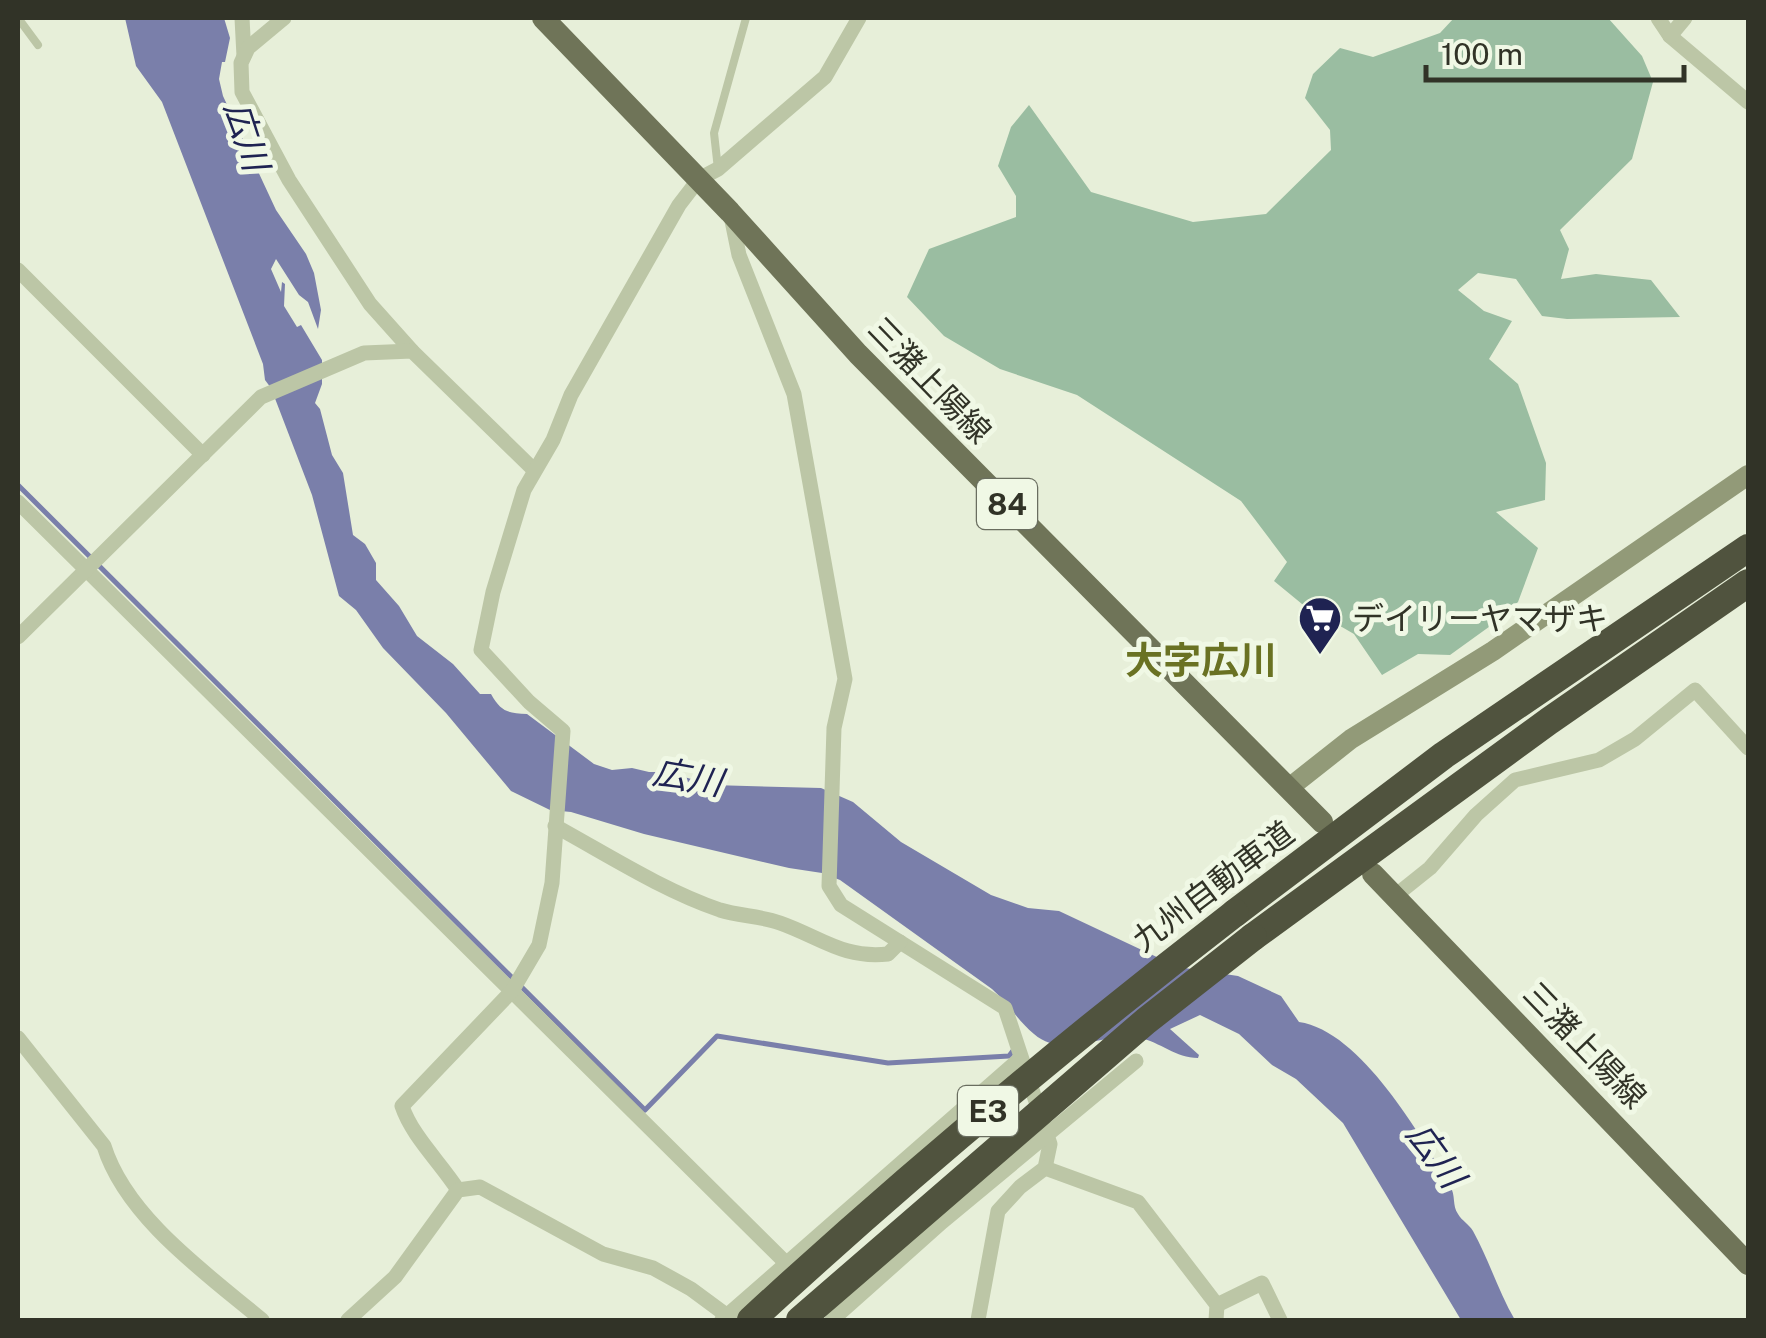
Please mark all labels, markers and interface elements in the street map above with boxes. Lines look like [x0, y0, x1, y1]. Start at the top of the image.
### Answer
scale bar [1426, 20, 1684, 82]
text: 100 m [1441, 36, 1523, 72]
water label: 広川 [217, 96, 279, 179]
street label: 三潴上陽線 [861, 310, 999, 450]
road number: 84 [977, 479, 1037, 529]
supermarket icon: デイリーヤマザキ [1297, 595, 1343, 656]
place label: デイリーヤマザキ [1352, 600, 1608, 637]
district label: 大字広川 [1125, 638, 1277, 683]
water label: 広川 [650, 751, 730, 804]
street label: 九州自動車道 [1125, 813, 1301, 959]
street label: 三潴上陽線 [1516, 975, 1654, 1115]
road number: E3 [958, 1086, 1018, 1136]
water label: 広川 [1399, 1115, 1476, 1199]

